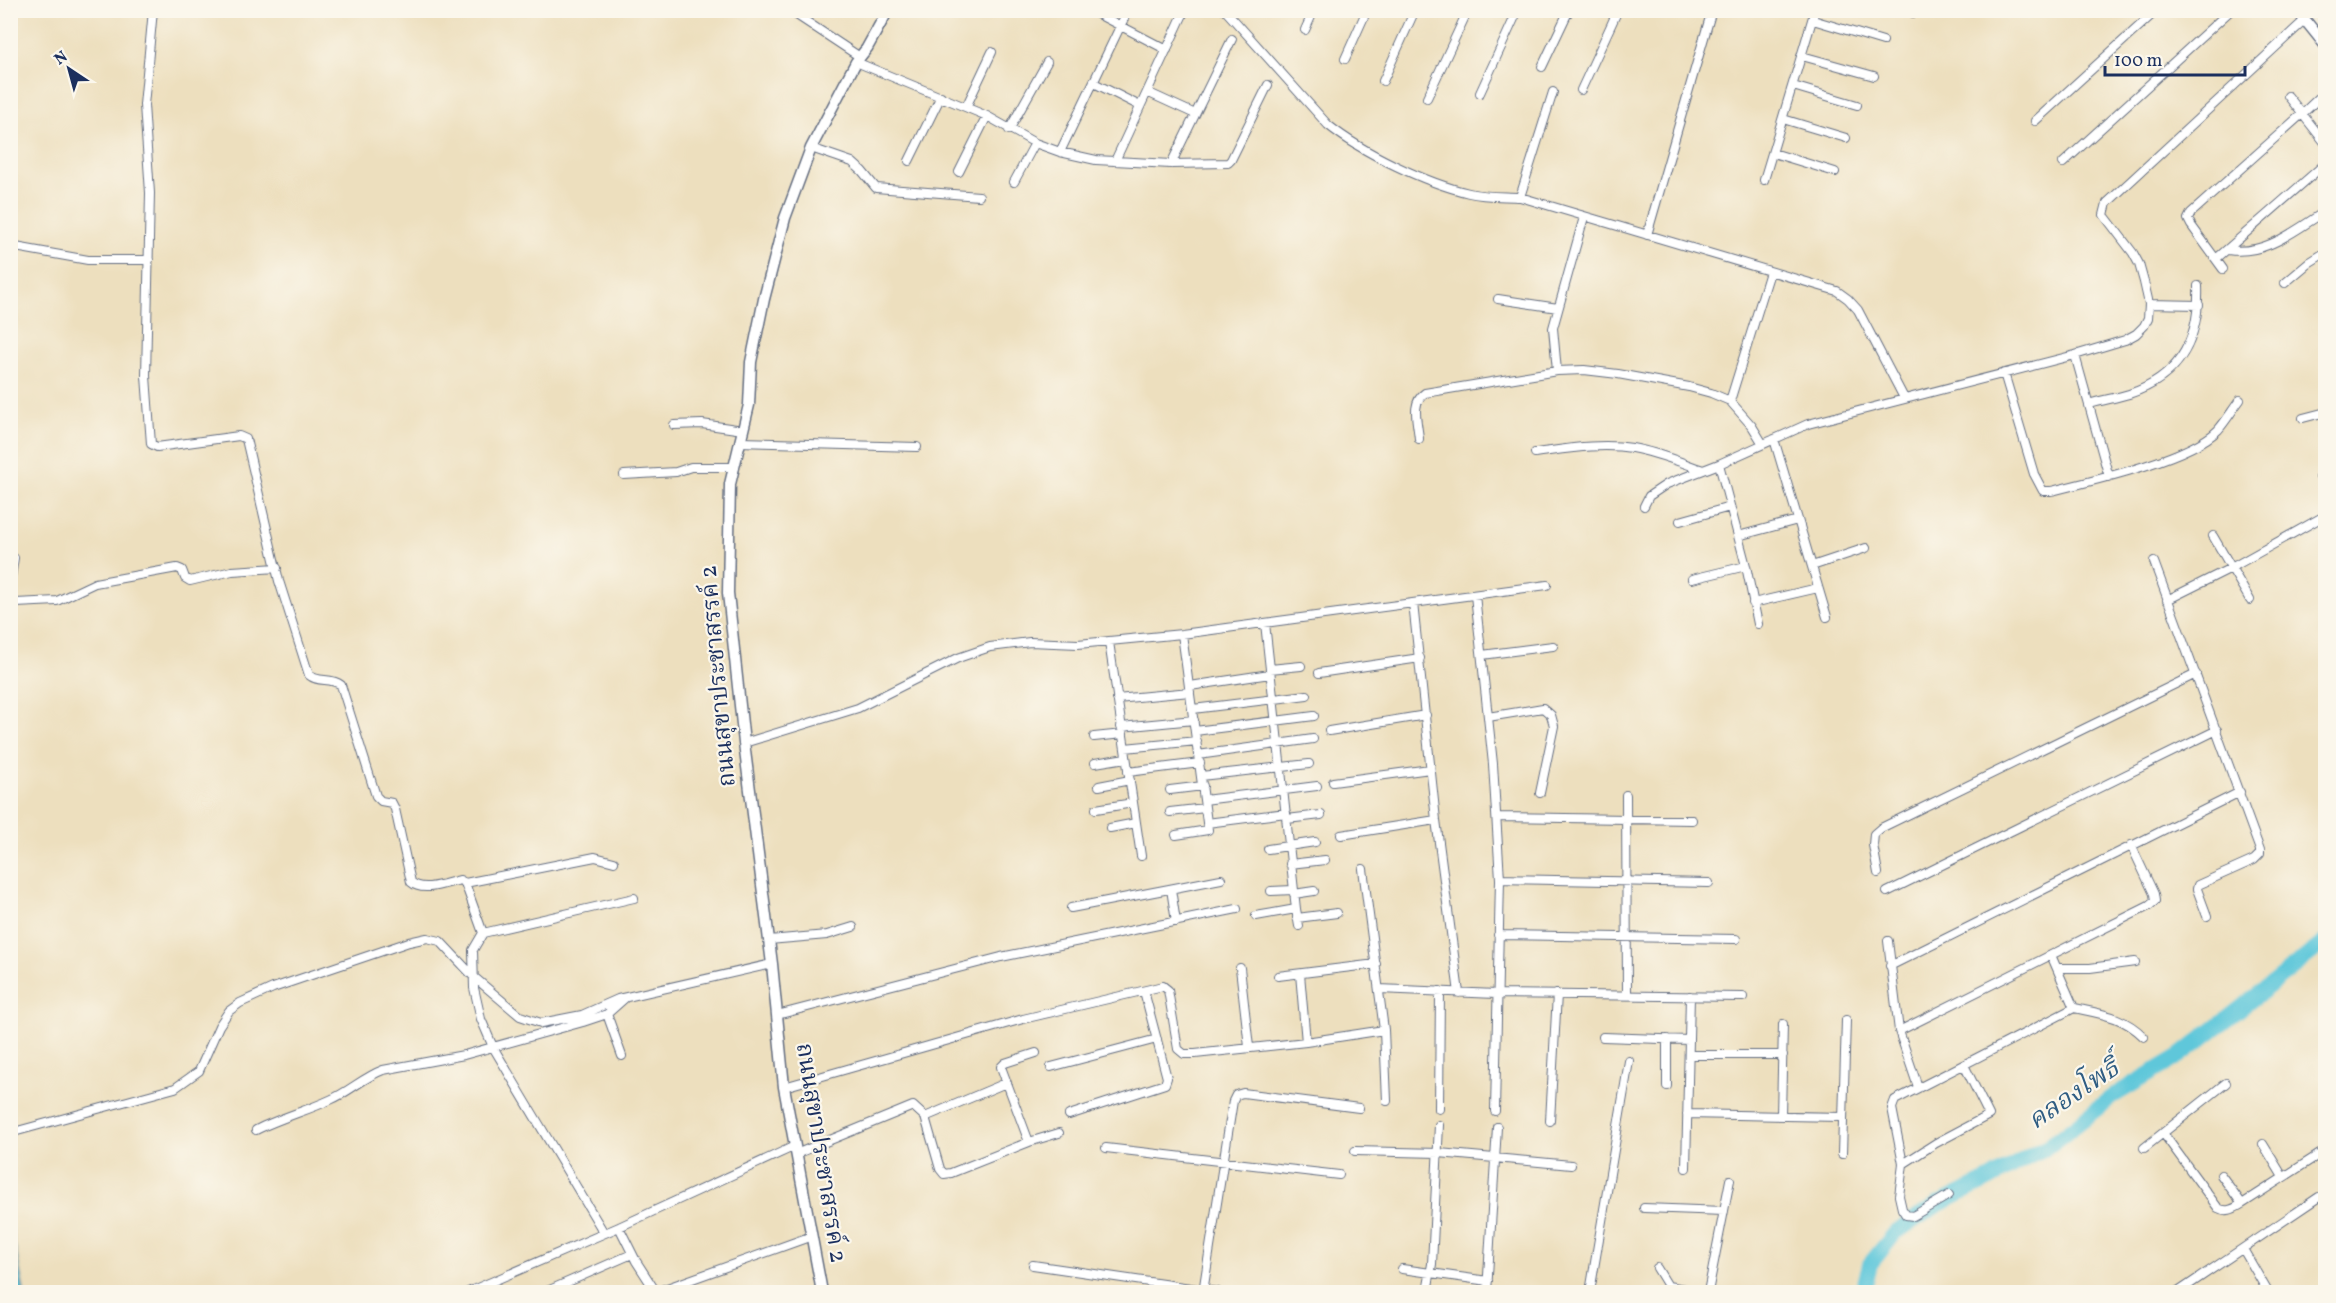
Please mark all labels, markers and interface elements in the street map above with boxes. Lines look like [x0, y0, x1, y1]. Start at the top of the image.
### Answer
north arrow [39, 39, 99, 99]
scale bar [2105, 39, 2244, 77]
text: N [50, 46, 73, 71]
text: 100 m [2114, 49, 2163, 74]
street label: ถนนสุขาประชาสรรค์ 2 [691, 564, 746, 788]
street label: ถนนสุขาประชาสรรค์ 2 [786, 1040, 855, 1265]
water label: คลองโพธิ์ [2020, 1044, 2135, 1139]

